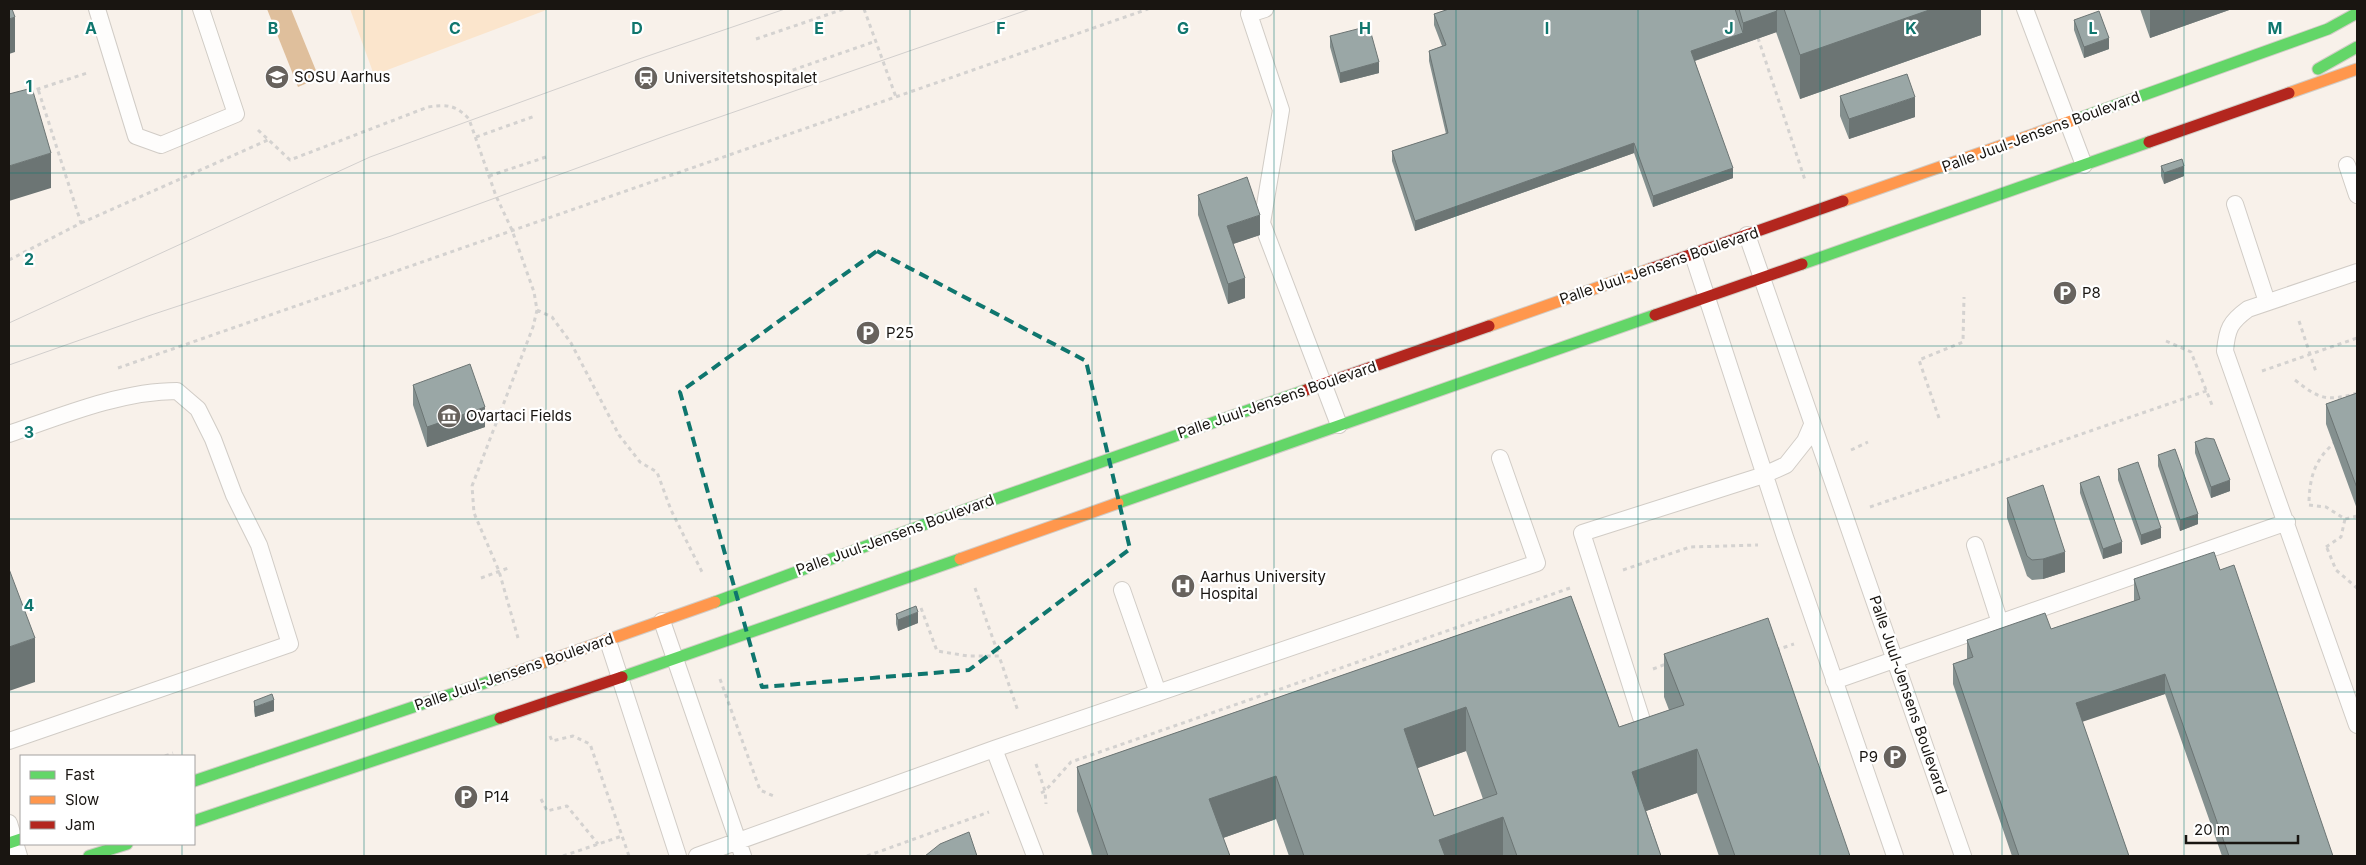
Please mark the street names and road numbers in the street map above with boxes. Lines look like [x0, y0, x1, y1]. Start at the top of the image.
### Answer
street label: Palle Juul-Jensens Boulevard [1939, 87, 2142, 176]
street label: Palle Juul-Jensens Boulevard [1557, 222, 1761, 309]
street label: Palle Juul-Jensens Boulevard [1175, 356, 1379, 443]
street label: Palle Juul-Jensens Boulevard [793, 490, 996, 579]
street label: Palle Juul-Jensens Boulevard [1865, 593, 1952, 797]
street label: Palle Juul-Jensens Boulevard [412, 628, 616, 715]

